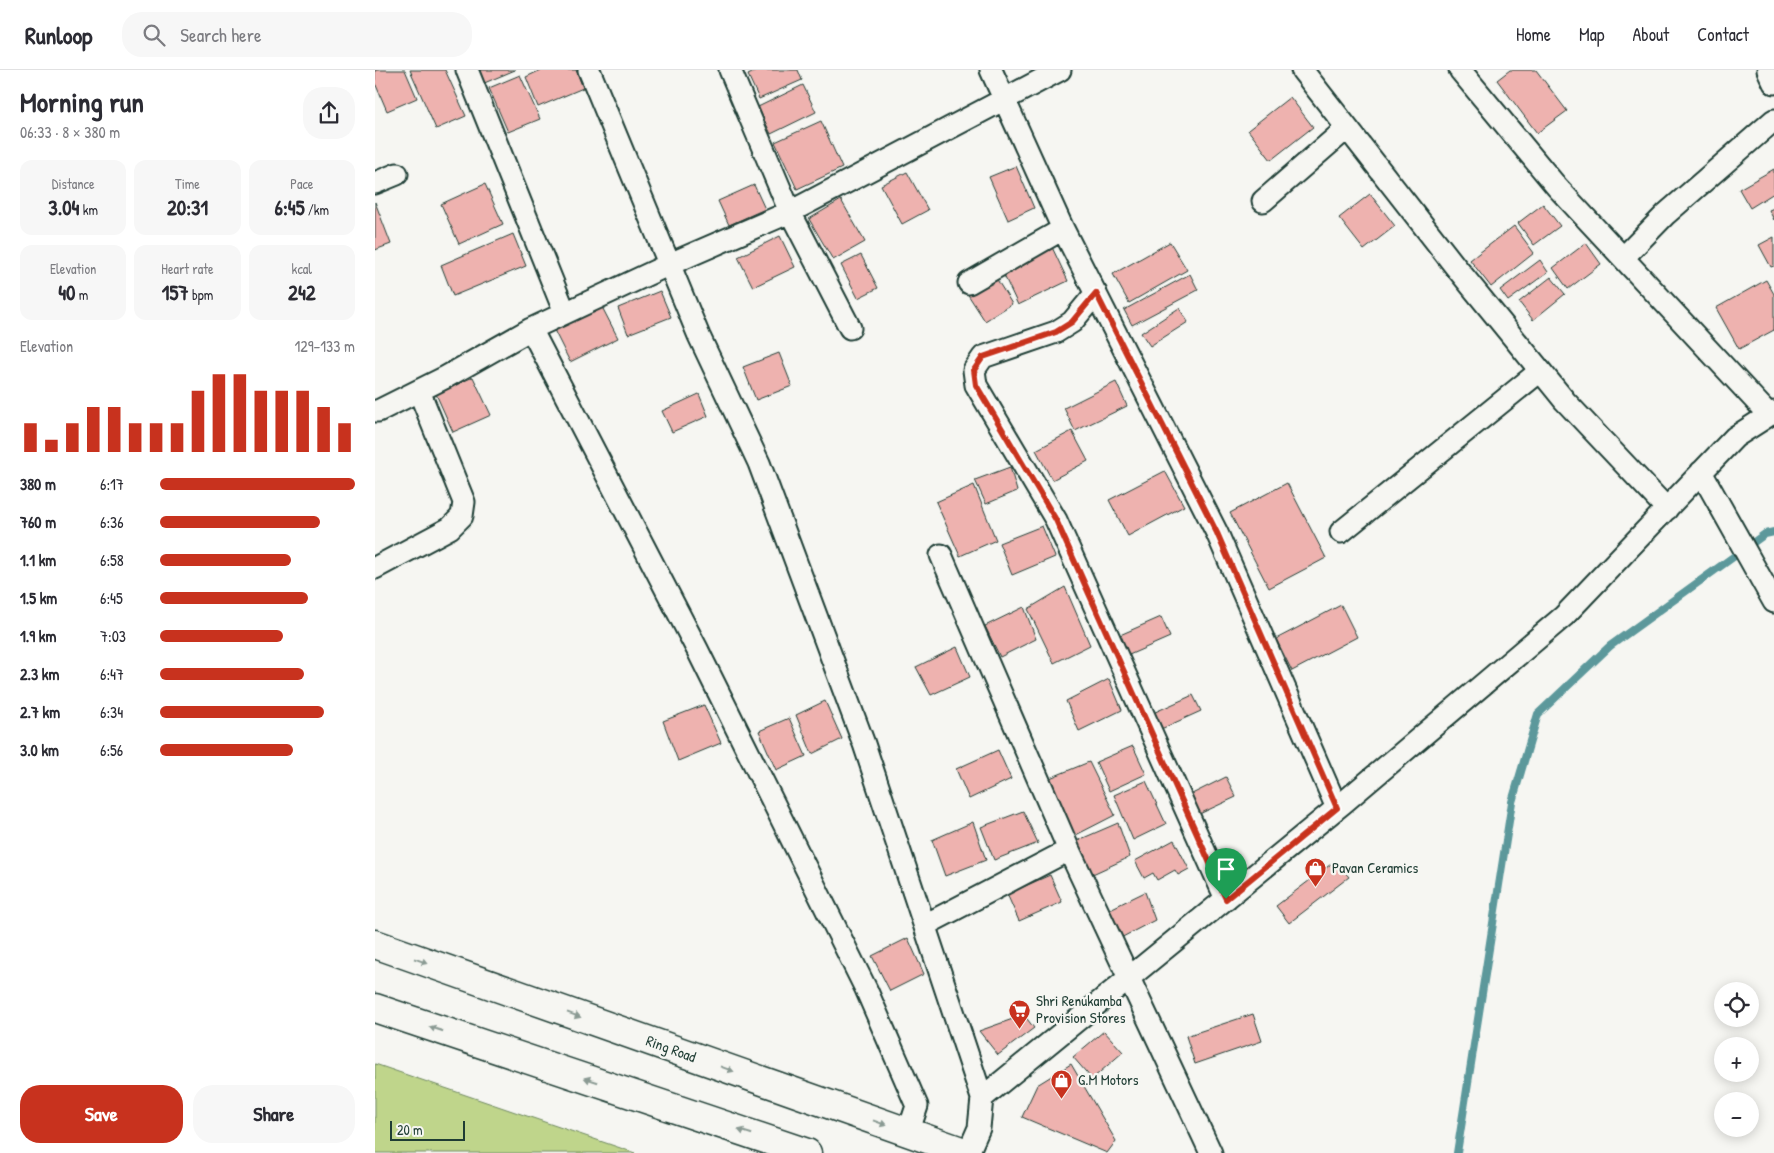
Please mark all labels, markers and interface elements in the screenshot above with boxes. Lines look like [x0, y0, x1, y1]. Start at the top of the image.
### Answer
search box [122, 12, 472, 57]
text: Runloop [25, 19, 92, 51]
icon: search [140, 21, 168, 49]
text: Search here [180, 22, 262, 48]
text: Home [1516, 22, 1551, 47]
text: Map [1579, 22, 1604, 47]
text: About [1632, 22, 1669, 47]
text: Contact [1697, 22, 1749, 47]
text: Morning run [20, 83, 144, 121]
button: share [303, 87, 355, 139]
text: 06:33 · 8 × 380 m [20, 121, 120, 143]
text: Distance [52, 174, 95, 193]
text: Time [175, 174, 200, 193]
text: Pace [290, 174, 313, 193]
text: 3.04 [48, 193, 79, 222]
text: 20:31 [167, 193, 208, 222]
text: 6:45 [275, 193, 305, 222]
text: km [79, 200, 98, 219]
text: /km [305, 200, 329, 219]
text: Elevation [50, 259, 96, 278]
text: Heart rate [161, 259, 214, 278]
text: kcal [292, 259, 312, 278]
text: 40 [58, 278, 75, 307]
text: 157 [162, 278, 189, 307]
text: 242 [288, 278, 316, 307]
text: m [75, 285, 88, 304]
text: bpm [189, 285, 213, 304]
text: Elevation [20, 335, 73, 357]
text: 129–133 m [294, 335, 355, 357]
text: 380 m [20, 473, 56, 495]
text: 6:17 [100, 473, 124, 495]
text: 760 m [20, 511, 56, 533]
text: 6:36 [100, 511, 124, 533]
text: 1.1 km [20, 549, 56, 571]
text: 6:58 [100, 549, 124, 571]
text: 1.5 km [20, 587, 57, 609]
text: 6:45 [100, 587, 123, 609]
text: 1.9 km [20, 625, 56, 647]
text: 7:03 [100, 625, 126, 647]
text: 2.3 km [20, 663, 59, 685]
text: 6:47 [100, 663, 124, 685]
text: 2.7 km [20, 701, 60, 723]
text: 6:34 [100, 701, 123, 723]
text: 3.0 km [20, 739, 59, 761]
text: 6:56 [100, 739, 123, 761]
pin [1205, 848, 1247, 899]
icon: arrive [1212, 855, 1240, 883]
shop icon: Pavan Ceramics [1304, 856, 1328, 887]
place label: Pavan Ceramics [1332, 857, 1418, 878]
one-way arrow [414, 957, 429, 965]
map controls [1714, 982, 1759, 1137]
button: locate [1714, 982, 1759, 1027]
place label: Shri Renukamba Provision Stores [1036, 990, 1126, 1028]
supermarket icon: Shri Renukamba Provision Stores [1008, 998, 1032, 1029]
one-way arrow [567, 1011, 582, 1019]
one-way arrow [429, 1025, 444, 1032]
street label: Ring Road [643, 1030, 699, 1067]
button: + [1714, 1037, 1759, 1082]
one-way arrow [720, 1066, 735, 1073]
shop icon: G.M Motors [1050, 1068, 1074, 1099]
place label: G.M Motors [1078, 1069, 1139, 1090]
one-way arrow [583, 1076, 598, 1084]
button: Save [20, 1085, 183, 1143]
button: Share [193, 1085, 355, 1143]
button: − [1714, 1092, 1759, 1137]
scale bar [390, 1118, 465, 1141]
text: 20 m [397, 1120, 423, 1139]
one-way arrow [873, 1120, 888, 1128]
one-way arrow [737, 1128, 752, 1135]

